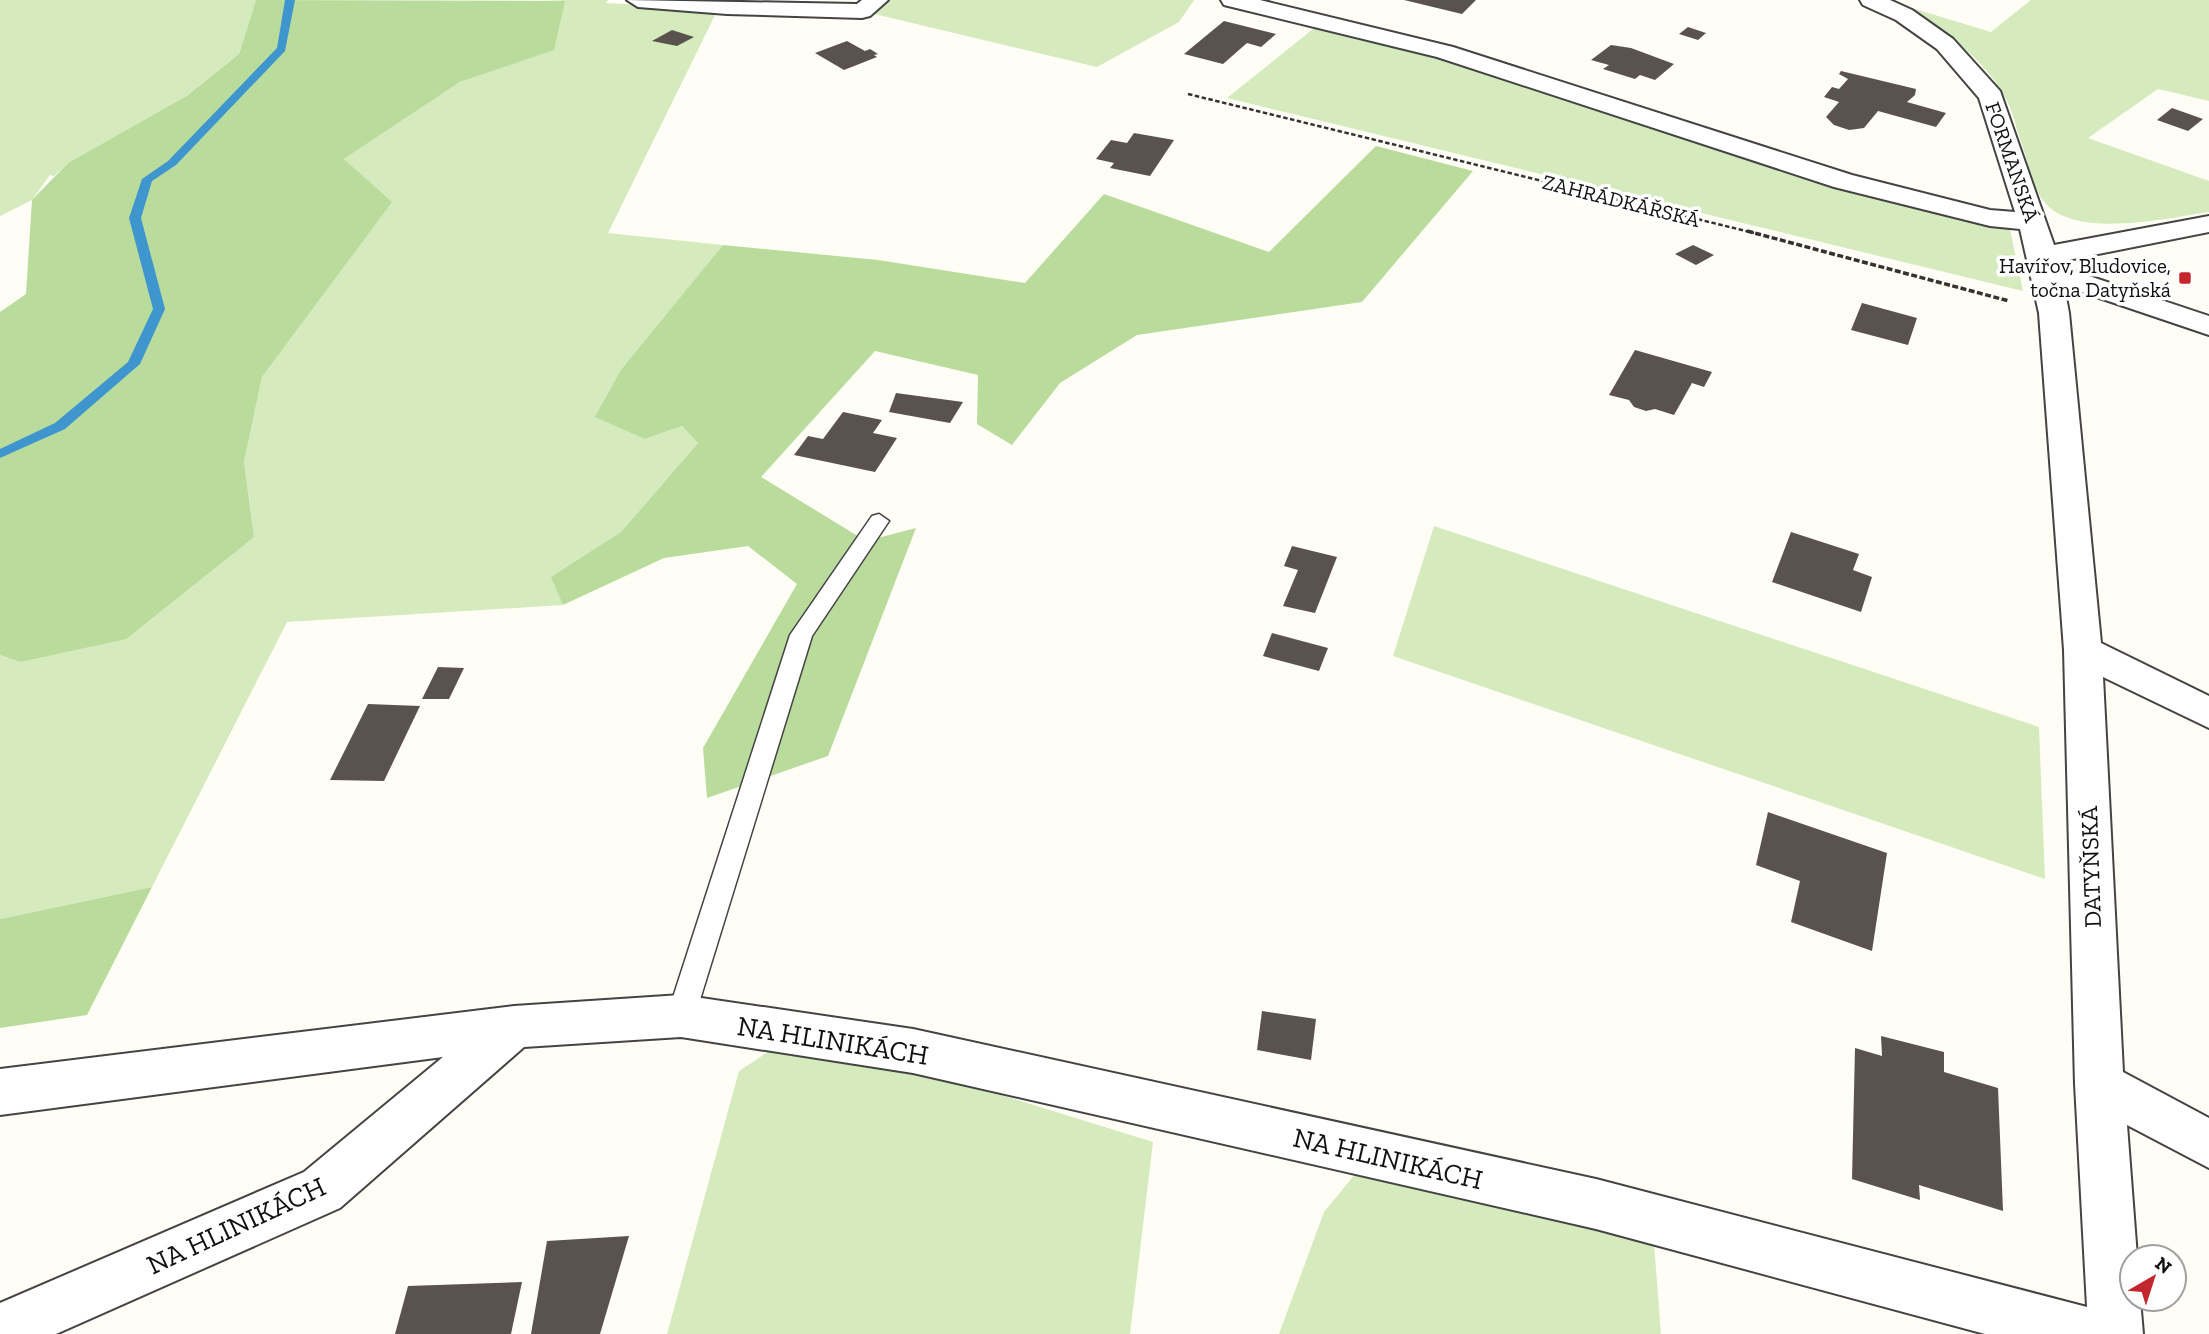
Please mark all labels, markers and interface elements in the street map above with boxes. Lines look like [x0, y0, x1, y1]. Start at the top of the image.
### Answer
street label: FORMANSKÁ [1980, 98, 2045, 226]
street label: ZAHRÁDKÁŘSKÁ [1540, 169, 1703, 232]
place label: Havířov, Bludovice, točna Datyňská [1999, 253, 2171, 302]
marker: Havířov, Bludovice, točna Datyňská [2177, 270, 2193, 286]
street label: DATYŇSKÁ [2074, 805, 2107, 928]
street label: NA HLINIKÁCH [735, 1009, 931, 1072]
street label: NA HLINIKÁCH [1290, 1121, 1486, 1196]
street label: NA HLINIKÁCH [142, 1170, 331, 1281]
north arrow [2118, 1243, 2188, 1313]
text: N [2151, 1252, 2176, 1279]

